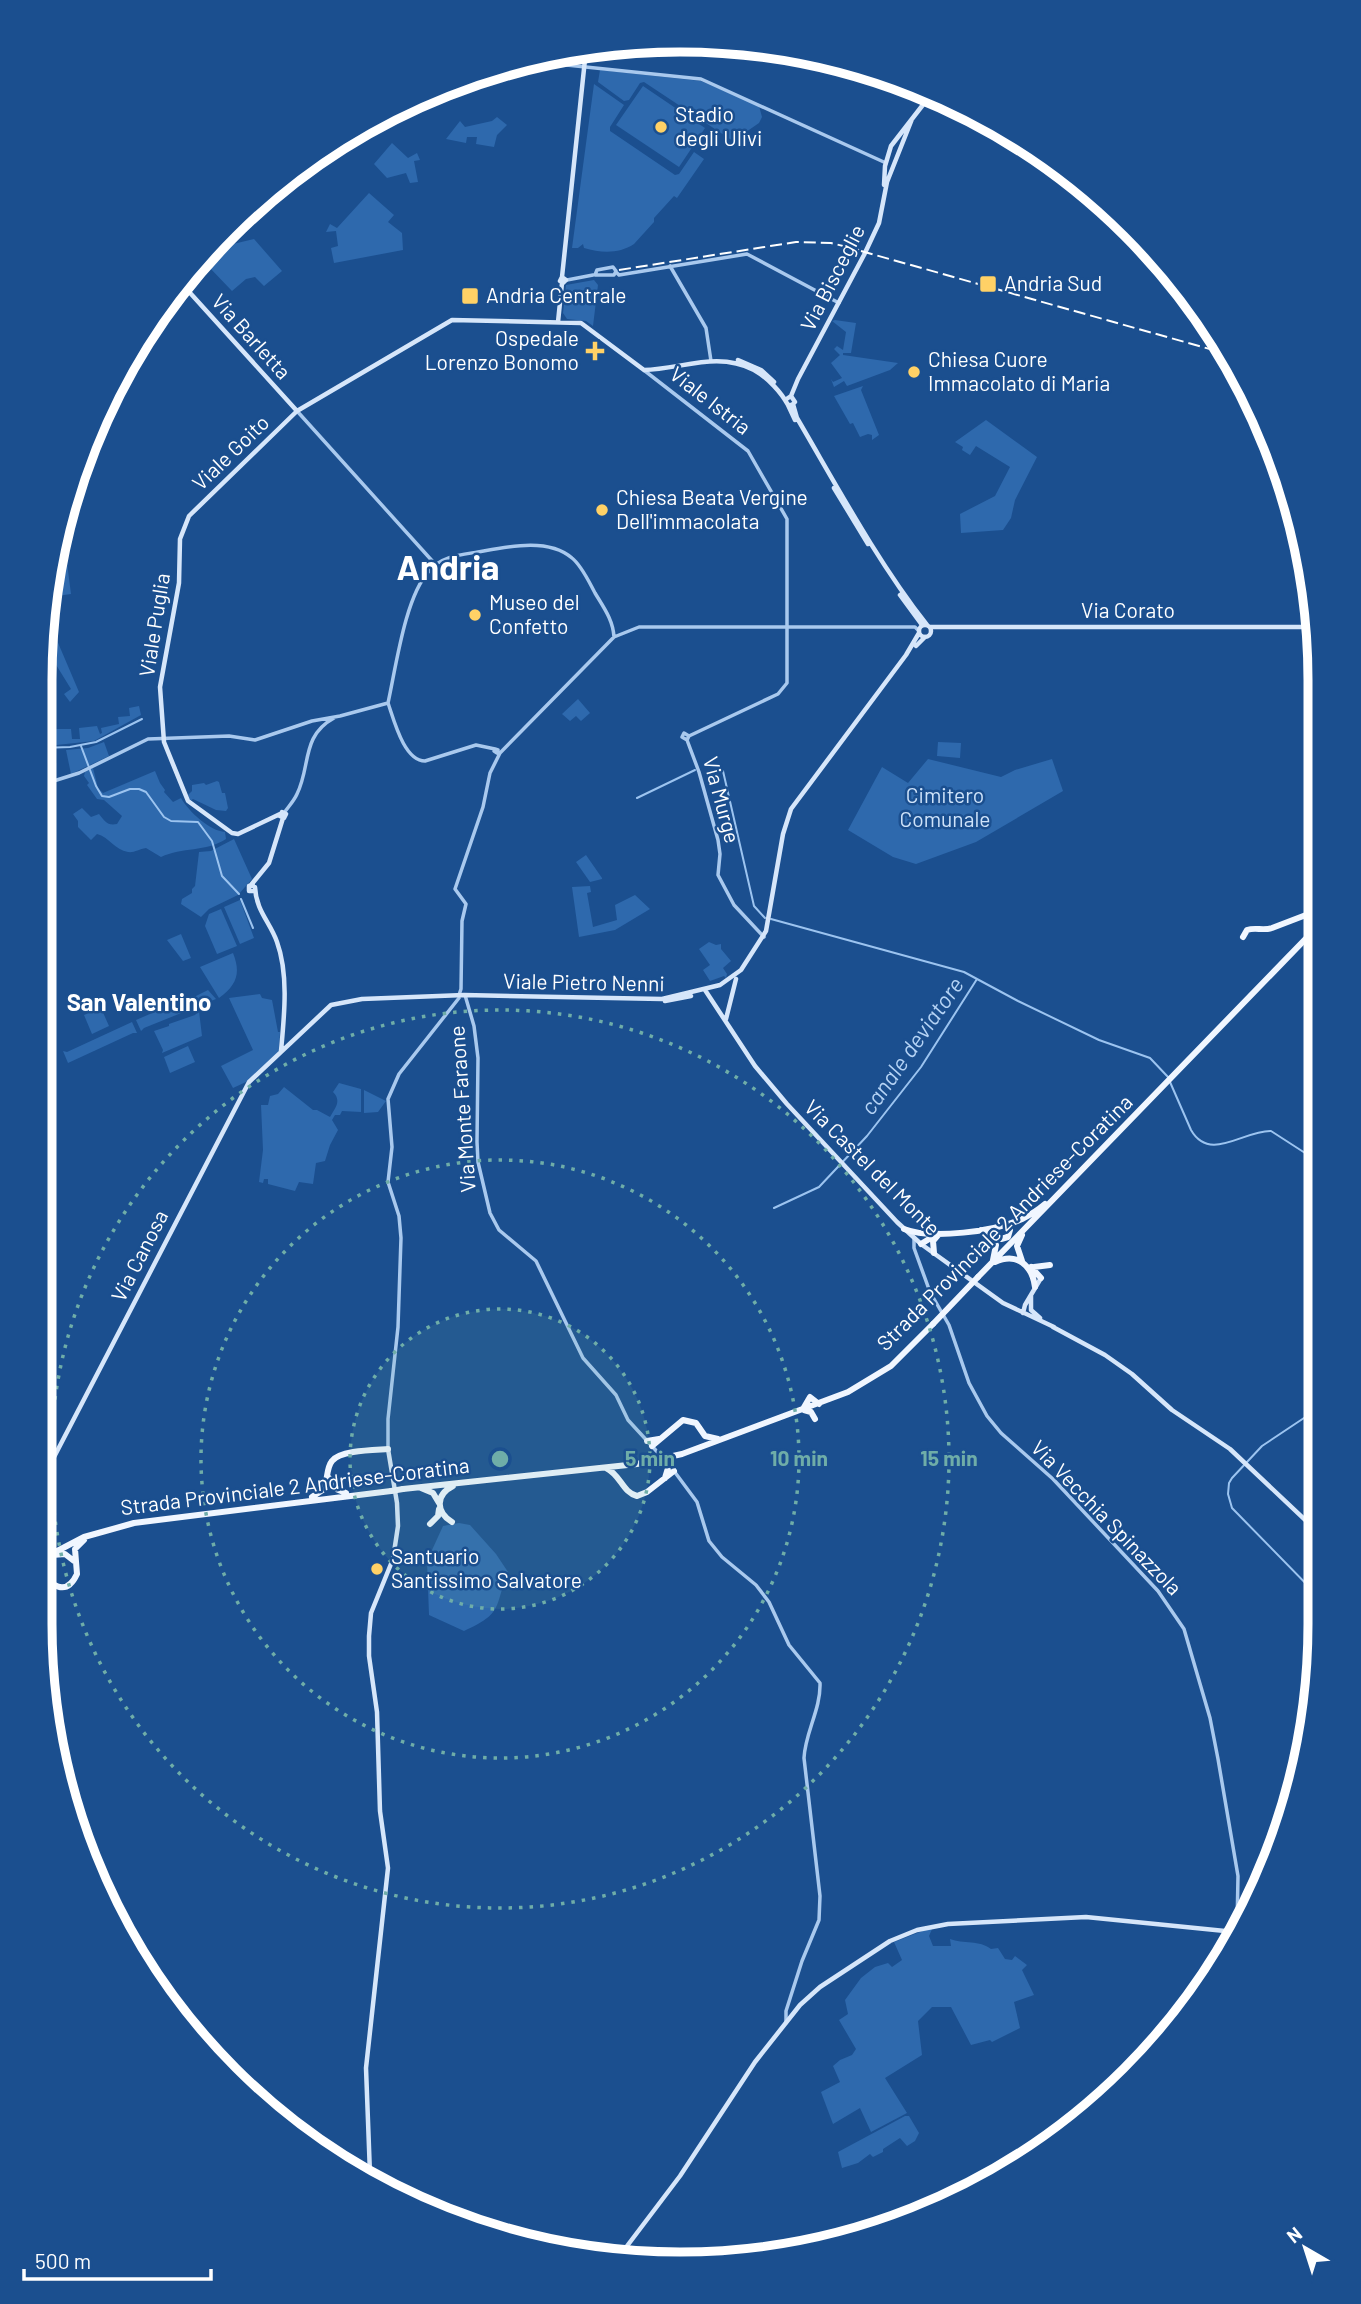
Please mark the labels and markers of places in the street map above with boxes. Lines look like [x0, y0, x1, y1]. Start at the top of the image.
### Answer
place label: Stadio degli Ulivi [675, 101, 762, 150]
marker: Stadio degli Ulivi [653, 119, 669, 135]
place label: Andria Sud [1004, 270, 1102, 295]
marker: Andria Sud [978, 274, 998, 294]
place label: Andria Centrale [486, 282, 627, 307]
marker: Andria Centrale [460, 286, 480, 306]
place label: Ospedale Lorenzo Bonomo [425, 325, 579, 374]
marker: Ospedale Lorenzo Bonomo [585, 341, 605, 361]
place label: Chiesa Cuore Immacolato di Maria [928, 346, 1110, 395]
marker: Chiesa Cuore Immacolato di Maria [906, 364, 922, 380]
place label: Chiesa Beata Vergine Dell'immacolata [616, 484, 808, 533]
marker: Chiesa Beata Vergine Dell'immacolata [594, 502, 610, 518]
place label: Museo del Confetto [489, 589, 580, 638]
marker: Museo del Confetto [467, 607, 483, 623]
centre of rings [488, 1447, 512, 1471]
place label: Santuario Santissimo Salvatore [391, 1543, 582, 1592]
marker: Santuario Santissimo Salvatore [369, 1561, 385, 1577]

